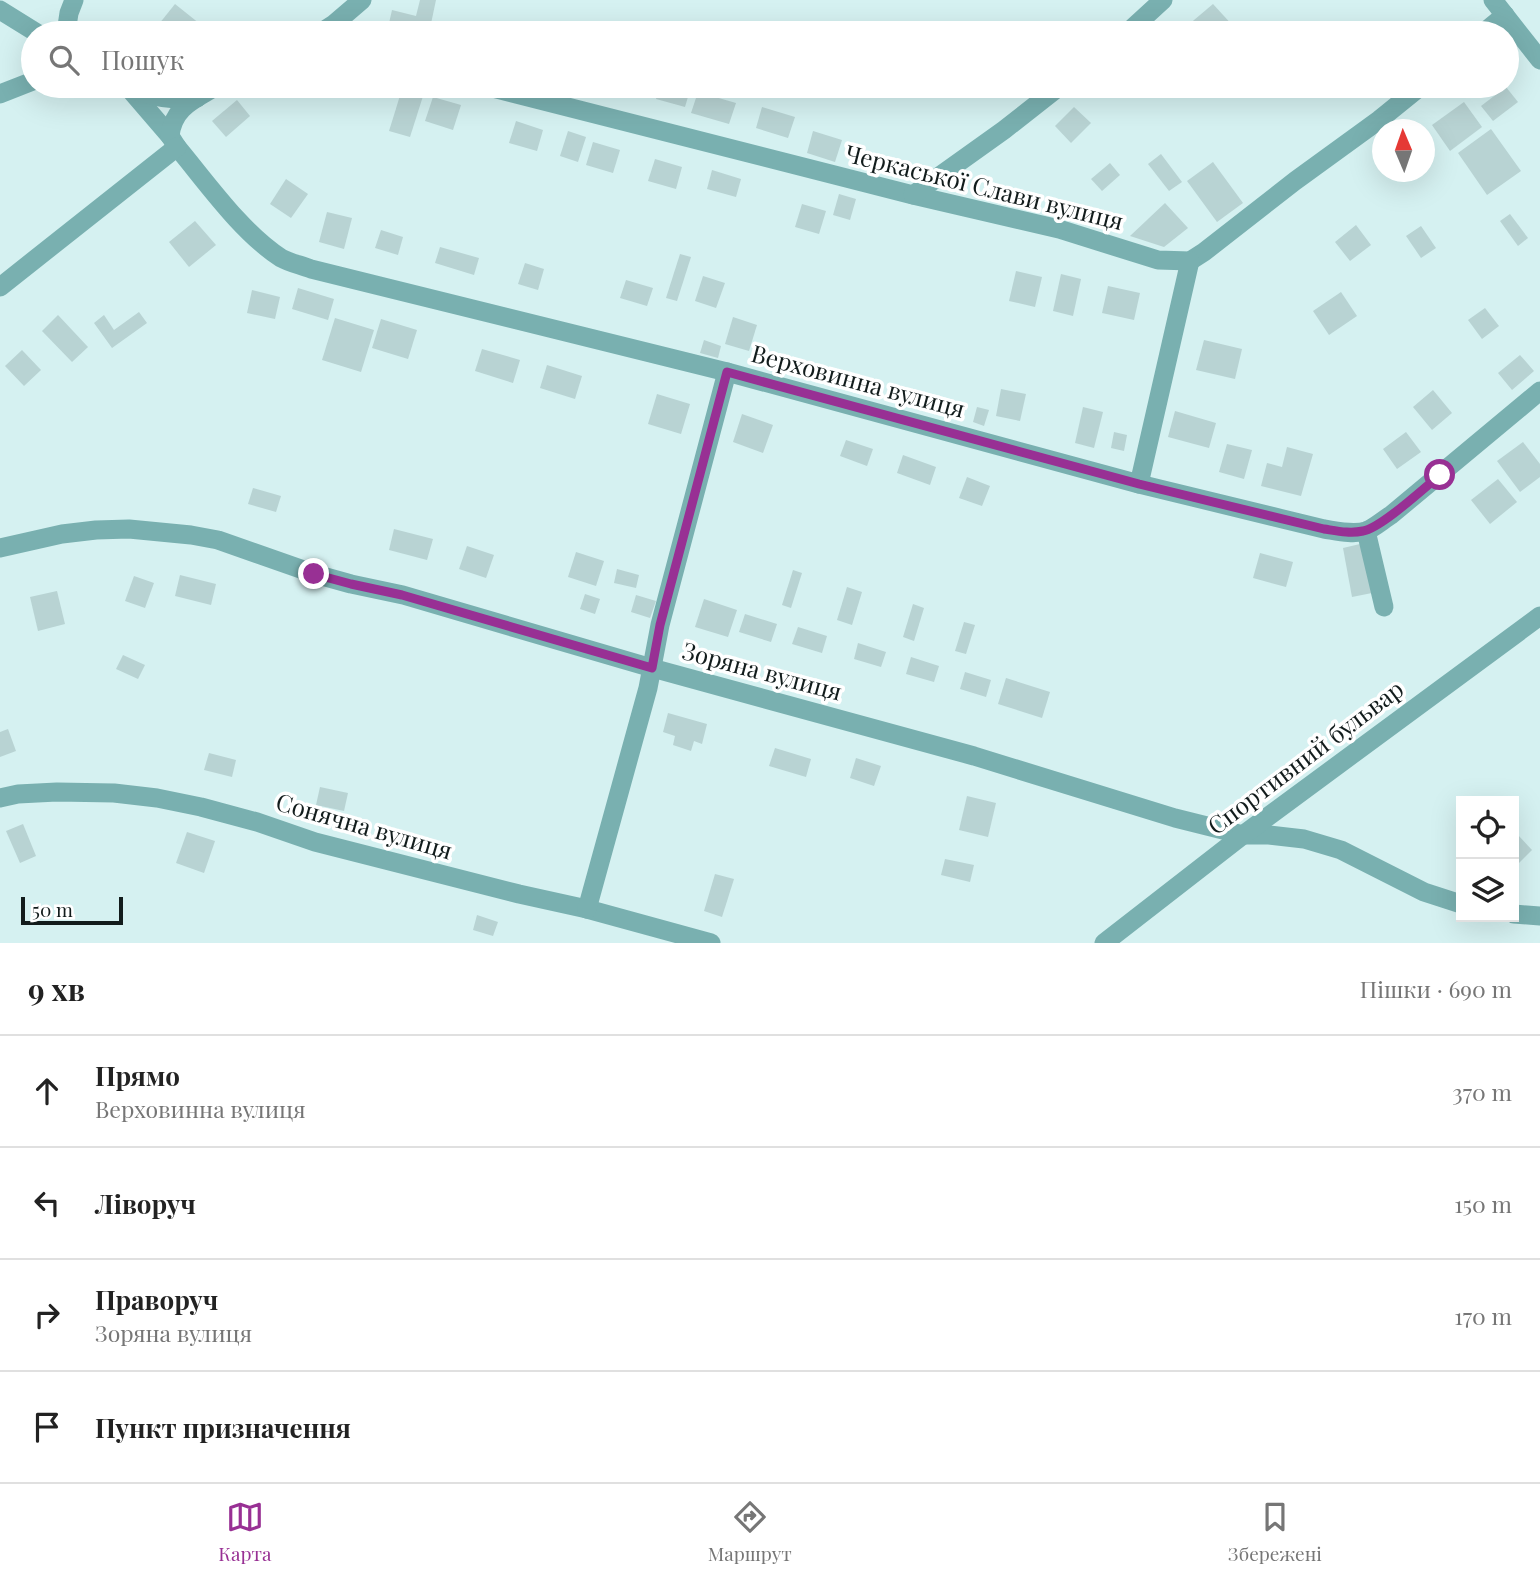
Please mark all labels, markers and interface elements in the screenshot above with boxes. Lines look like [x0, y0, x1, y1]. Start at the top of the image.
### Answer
search box [21, 21, 1519, 98]
icon: search [45, 41, 83, 79]
text: Пошук [101, 42, 184, 77]
north arrow [1372, 119, 1435, 182]
street label: Черкаської Слави вулиця [842, 136, 1127, 236]
street label: Верховинна вулиця [748, 336, 969, 424]
route start [1424, 459, 1455, 490]
route end [298, 558, 329, 589]
street label: Зоряна вулиця [679, 633, 846, 707]
street label: Спортивний бульвар [1200, 672, 1409, 841]
street label: Сонячна вулиця [273, 785, 457, 866]
map controls [1456, 796, 1519, 922]
button: locate [1456, 796, 1519, 859]
button: layers [1456, 859, 1519, 922]
scale bar [21, 894, 122, 926]
text: 50 m [32, 896, 73, 922]
text: 9 хв [28, 969, 85, 1009]
text: Пішки · 690 m [1360, 973, 1512, 1004]
text: Прямо [95, 1058, 180, 1093]
icon: ahead [28, 1072, 66, 1110]
text: 370 m [1452, 1076, 1512, 1107]
text: Верховинна вулиця [95, 1093, 306, 1124]
icon: left [28, 1184, 66, 1222]
text: Ліворуч [95, 1186, 196, 1221]
text: 150 m [1454, 1188, 1512, 1219]
text: Праворуч [95, 1282, 218, 1317]
icon: right [28, 1296, 66, 1334]
text: 170 m [1454, 1300, 1512, 1331]
text: Зоряна вулиця [95, 1317, 252, 1348]
icon: arrive [28, 1408, 66, 1446]
text: Пункт призначення [95, 1410, 351, 1445]
tab: Карта [218, 1498, 272, 1566]
tab: Маршрут [708, 1498, 792, 1566]
tab: Збережені [1228, 1498, 1322, 1566]

